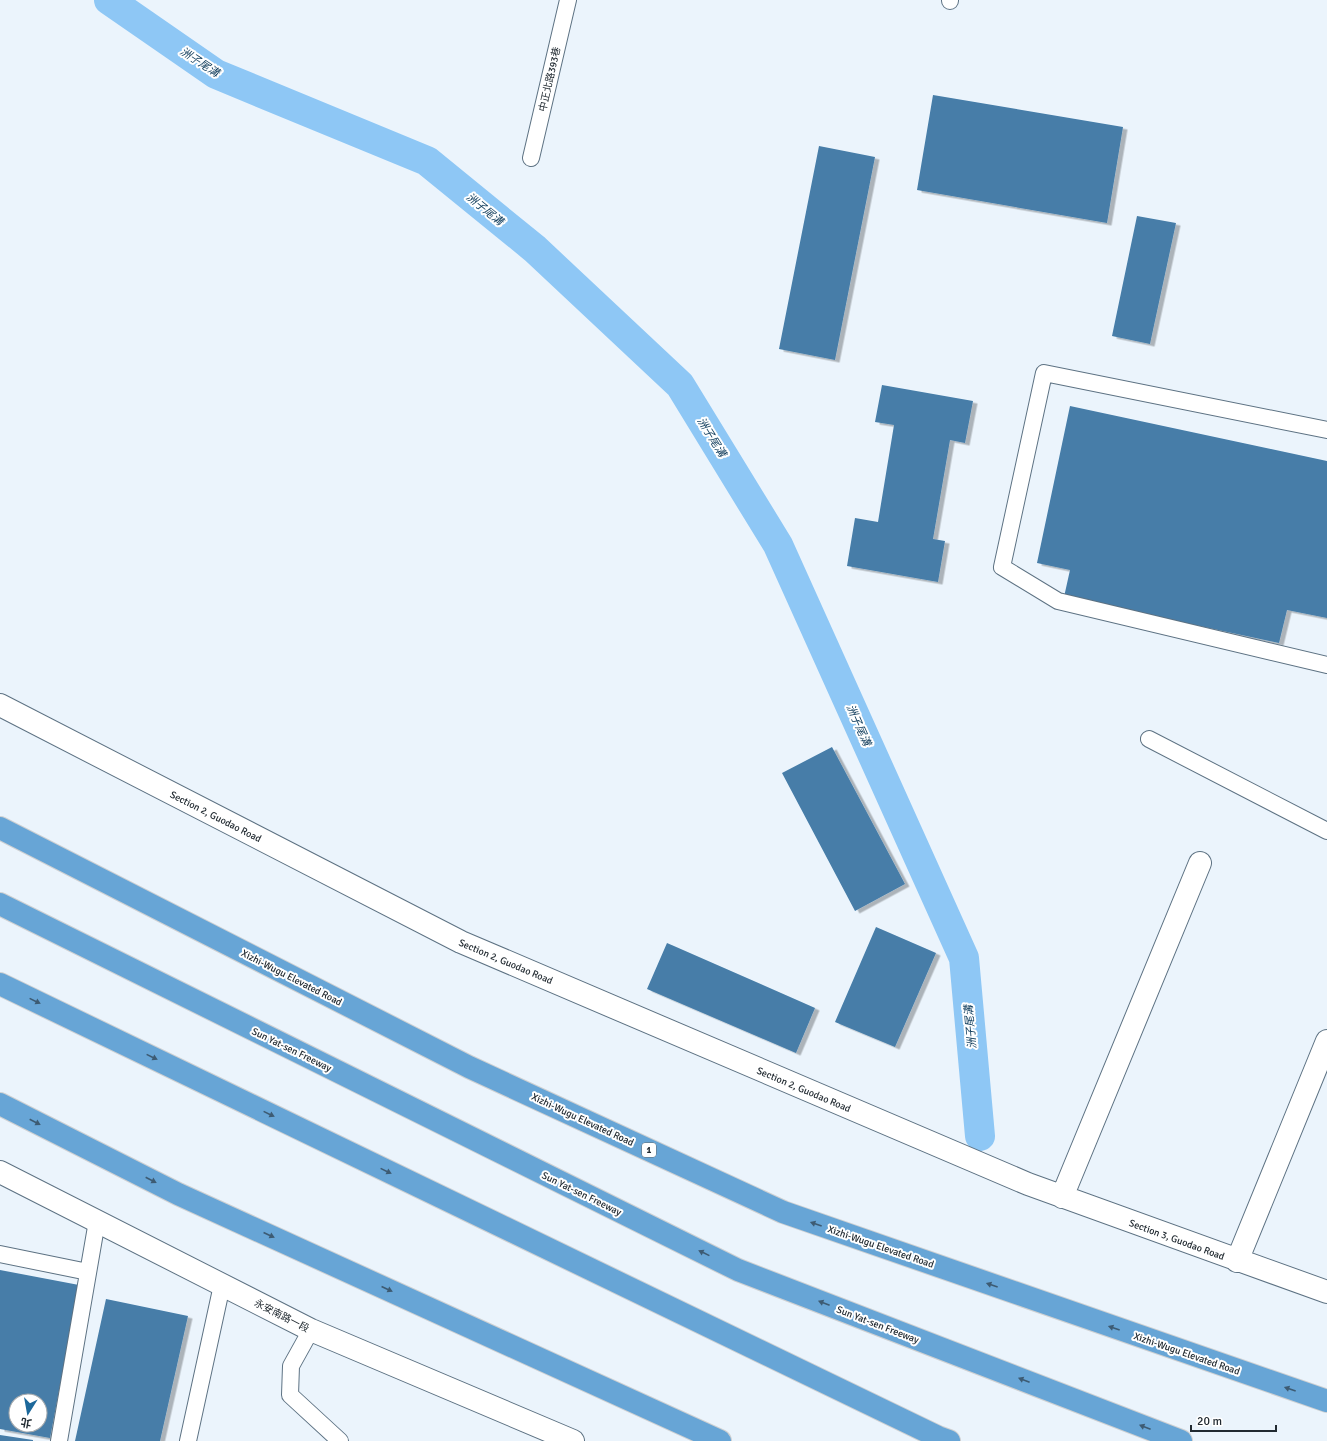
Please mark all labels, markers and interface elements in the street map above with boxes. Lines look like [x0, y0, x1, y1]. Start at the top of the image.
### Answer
water label: 洲子尾溝 [178, 45, 223, 81]
street label: 中正北路393巷 [537, 46, 563, 113]
water label: 洲子尾溝 [463, 190, 507, 230]
water label: 洲子尾溝 [694, 415, 730, 461]
water label: 洲子尾溝 [844, 702, 874, 750]
street label: Section 2, Guodao Road [168, 789, 263, 845]
street label: Section 2, Guodao Road [457, 937, 554, 987]
street label: Xizhi-Wugu Elevated Road [239, 947, 344, 1009]
one-way arrow [29, 998, 41, 1004]
water label: 洲子尾溝 [962, 1002, 979, 1049]
street label: Sun Yat-sen Freeway [250, 1025, 334, 1075]
one-way arrow [146, 1054, 158, 1061]
street label: Section 2, Guodao Road [755, 1065, 852, 1115]
street label: Xizhi-Wugu Elevated Road [530, 1091, 636, 1149]
one-way arrow [264, 1111, 275, 1117]
one-way arrow [29, 1118, 41, 1125]
road number: 1 [642, 1143, 656, 1157]
one-way arrow [381, 1168, 392, 1174]
street label: Sun Yat-sen Freeway [540, 1169, 624, 1219]
one-way arrow [145, 1177, 157, 1183]
street label: Section 3, Guodao Road [1127, 1217, 1226, 1263]
one-way arrow [810, 1220, 822, 1226]
street label: Xizhi-Wugu Elevated Road [826, 1223, 935, 1271]
one-way arrow [263, 1232, 274, 1238]
one-way arrow [698, 1250, 710, 1256]
one-way arrow [985, 1282, 997, 1288]
one-way arrow [381, 1286, 393, 1292]
street label: 永安南路一段 [252, 1297, 311, 1335]
one-way arrow [818, 1300, 830, 1306]
street label: Sun Yat-sen Freeway [835, 1304, 921, 1346]
one-way arrow [1108, 1325, 1120, 1331]
street label: Xizhi-Wugu Elevated Road [1132, 1330, 1241, 1378]
one-way arrow [1017, 1377, 1029, 1383]
one-way arrow [1284, 1385, 1296, 1391]
north arrow [8, 1393, 48, 1433]
scale bar [1191, 1407, 1276, 1433]
text: 20 m [1197, 1414, 1222, 1429]
text: 北 [20, 1415, 33, 1430]
one-way arrow [1138, 1423, 1150, 1429]

